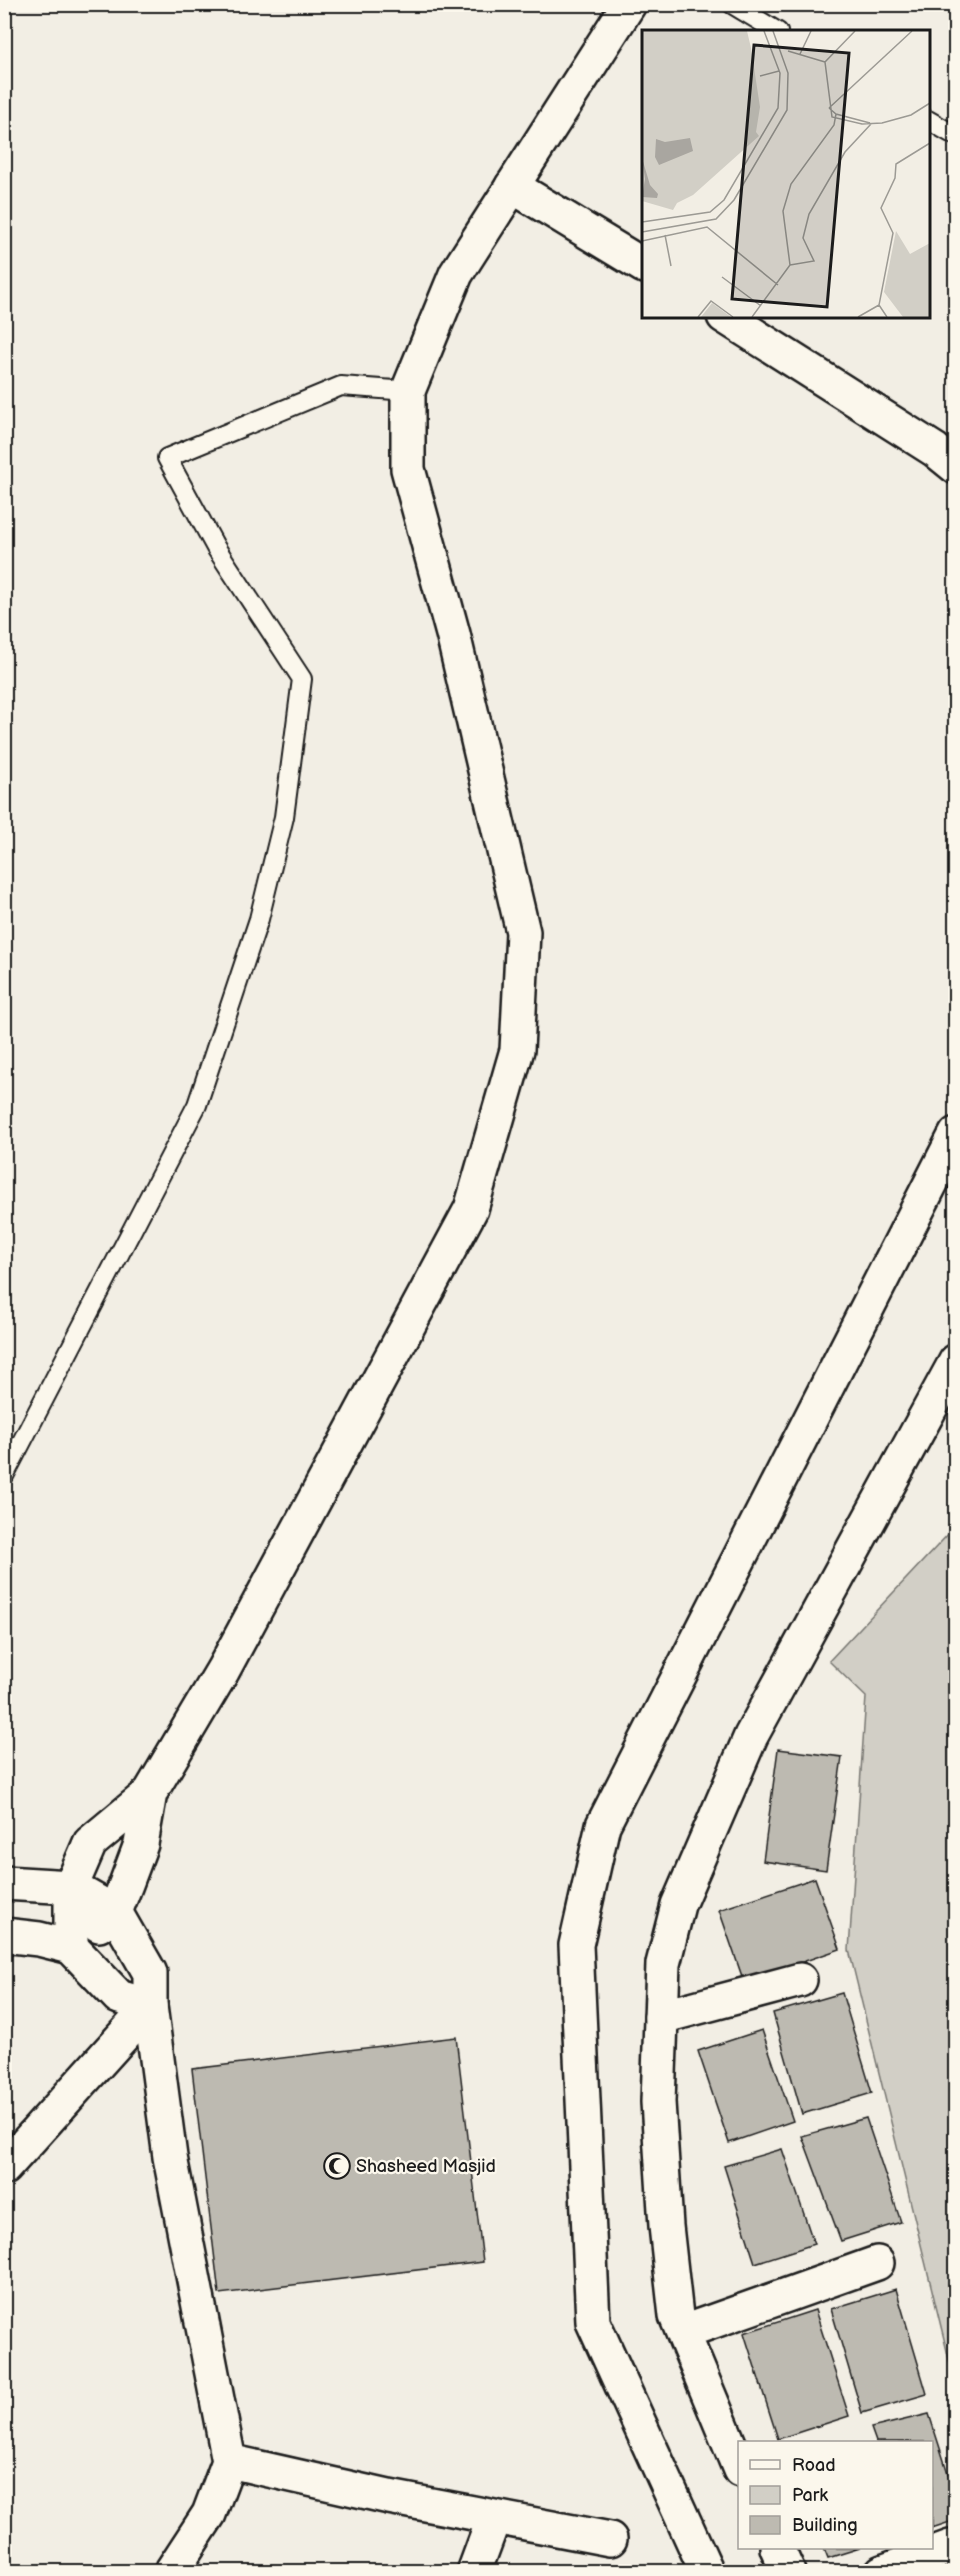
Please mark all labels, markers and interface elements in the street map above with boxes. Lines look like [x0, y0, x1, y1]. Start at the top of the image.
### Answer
inset map [642, 30, 930, 318]
mosque icon: Shasheed Masjid [322, 2151, 352, 2181]
place label: Shasheed Masjid [356, 2156, 496, 2177]
legend [738, 2441, 933, 2549]
text: Road [792, 2455, 836, 2476]
text: Park [792, 2485, 828, 2506]
text: Building [792, 2515, 858, 2536]

